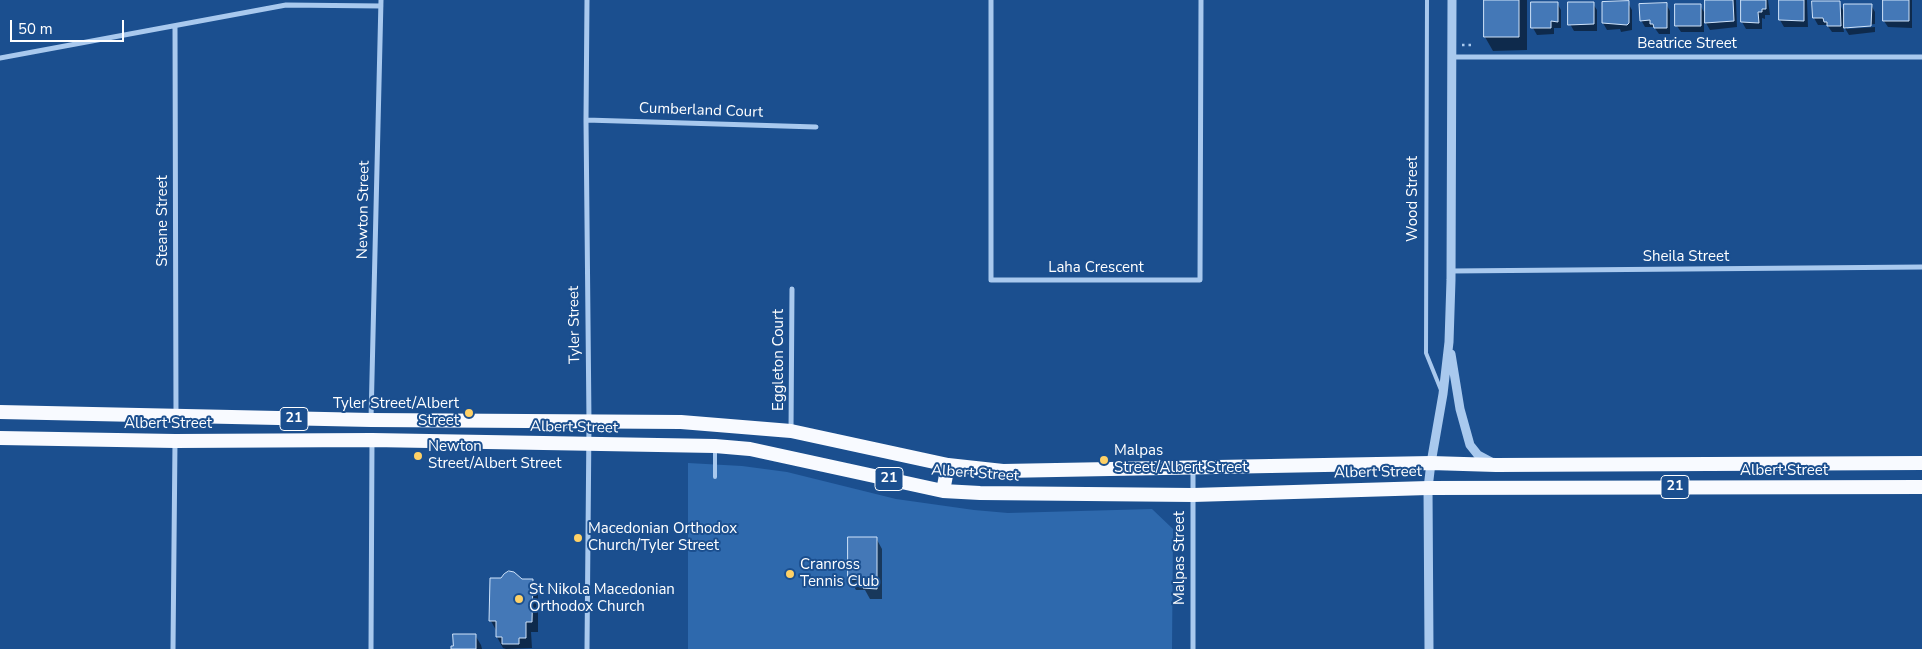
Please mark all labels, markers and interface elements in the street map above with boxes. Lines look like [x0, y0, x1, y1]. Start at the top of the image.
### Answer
scale bar [12, 10, 126, 42]
text: 50 m [18, 19, 53, 39]
street label: Beatrice Street [1637, 35, 1737, 53]
street label: Cumberland Court [639, 100, 763, 122]
street label: Wood Street [1404, 156, 1422, 242]
street label: Newton Street [354, 161, 374, 259]
street label: Steane Street [154, 175, 172, 267]
street label: Sheila Street [1643, 248, 1729, 266]
street label: Laha Crescent [1048, 259, 1144, 277]
street label: Tyler Street [565, 286, 585, 364]
street label: Eggleton Court [770, 309, 788, 411]
place label: Tyler Street/Albert Street [333, 395, 459, 430]
marker: Tyler Street/Albert Street [463, 407, 475, 419]
road number: 21 [280, 408, 308, 430]
street label: Albert Street [124, 415, 212, 433]
street label: Albert Street [530, 418, 618, 438]
place label: Newton Street/Albert Street [428, 438, 562, 473]
place label: Malpas Street/Albert Street [1114, 442, 1248, 477]
marker: Newton Street/Albert Street [412, 450, 424, 462]
marker: Malpas Street/Albert Street [1098, 454, 1110, 466]
street label: Albert Street [931, 462, 1019, 486]
street label: Albert Street [1740, 462, 1828, 480]
street label: Albert Street [1334, 463, 1422, 483]
road number: 21 [875, 468, 903, 490]
road number: 21 [1661, 476, 1689, 498]
street label: Malpas Street [1171, 511, 1189, 605]
place label: Macedonian Orthodox Church/Tyler Street [588, 520, 737, 555]
marker: Macedonian Orthodox Church/Tyler Street [572, 532, 584, 544]
place label: Cranross Tennis Club [800, 556, 879, 591]
marker: Cranross Tennis Club [784, 568, 796, 580]
place label: St Nikola Macedonian Orthodox Church [529, 581, 675, 616]
marker: St Nikola Macedonian Orthodox Church [513, 593, 525, 605]

